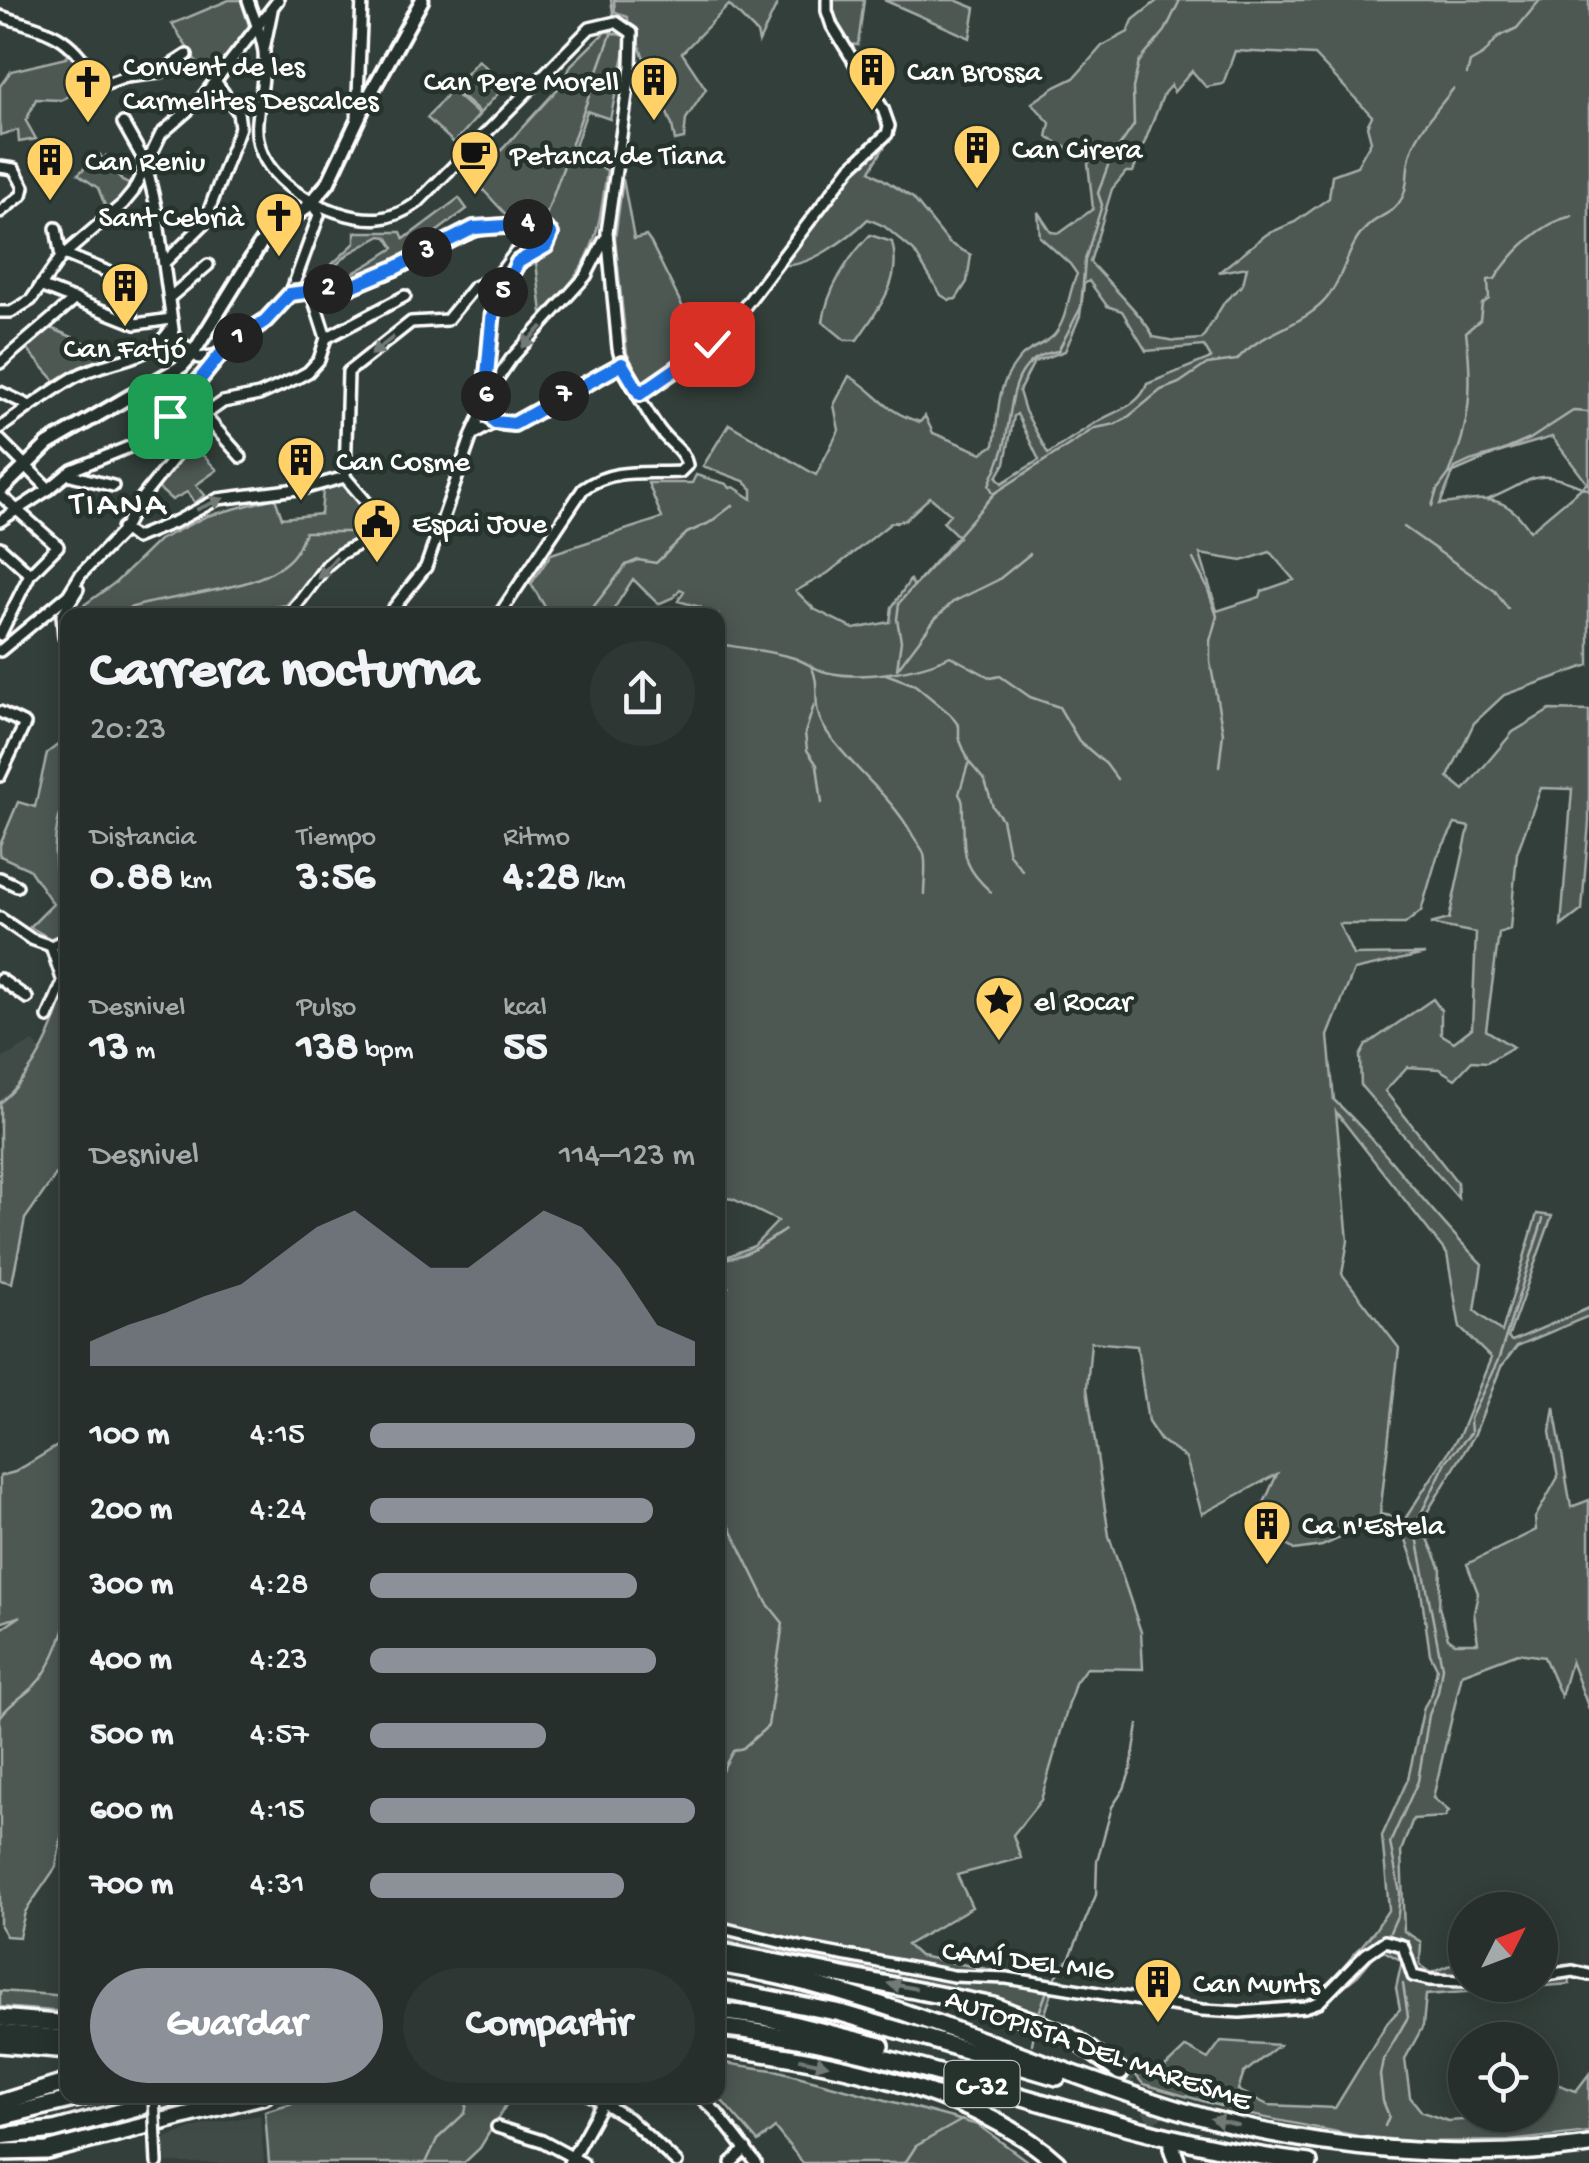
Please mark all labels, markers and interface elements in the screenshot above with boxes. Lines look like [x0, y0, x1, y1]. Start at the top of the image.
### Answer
building icon: Can Brossa [846, 44, 898, 112]
place label: Convent de les Carmelites Descalces [123, 52, 380, 121]
building icon: Can Pere Morell [628, 54, 680, 122]
church icon: Convent de les Carmelites Descalces [62, 56, 114, 124]
place label: Can Brossa [907, 57, 1043, 92]
place label: Can Pere Morell [424, 67, 619, 102]
building icon: Can Cirera [951, 122, 1003, 190]
cafe icon: Petanca de Tiana [449, 128, 501, 196]
building icon: Can Reniu [24, 134, 76, 202]
place label: Can Cirera [1012, 135, 1144, 170]
place label: Petanca de Tiana [509, 141, 726, 176]
place label: Can Reniu [85, 147, 205, 182]
church icon: Sant Cebrià [253, 190, 305, 258]
pin: 4 [503, 199, 553, 249]
place label: Sant Cebrià [98, 203, 245, 238]
text: 4 [521, 207, 535, 240]
pin: 3 [402, 227, 452, 277]
text: 3 [420, 235, 434, 268]
building icon: Can Fatjó [99, 260, 151, 328]
pin: 2 [303, 264, 353, 314]
pin: 5 [478, 267, 528, 317]
text: 2 [321, 272, 335, 305]
text: 5 [496, 275, 510, 308]
pin [670, 302, 755, 387]
pin: 1 [213, 313, 263, 363]
icon: check [685, 317, 740, 372]
text: 1 [232, 321, 244, 354]
one-way arrow [521, 324, 544, 348]
place label: Can Fatjó [64, 334, 186, 369]
one-way arrow [369, 335, 394, 356]
pin: 6 [461, 371, 511, 421]
pin: 7 [539, 371, 589, 421]
pin [128, 374, 213, 459]
text: 6 [479, 379, 493, 412]
text: 7 [557, 379, 571, 412]
icon: arrive [143, 389, 198, 444]
building icon: Can Cosme [275, 434, 327, 502]
place label: Can Cosme [336, 447, 470, 482]
district label: TIANA [68, 486, 168, 527]
one-way arrow [195, 496, 225, 512]
public building icon: Espai Jove [351, 496, 403, 564]
place label: Espai Jove [412, 509, 547, 544]
one-way arrow [317, 555, 339, 580]
button: share [590, 641, 695, 746]
text: Carrera nocturna [90, 642, 478, 706]
text: 20:23 [90, 712, 166, 750]
text: Distancia [90, 822, 196, 855]
text: Tiempo [297, 822, 376, 855]
text: Ritmo [503, 822, 570, 855]
text: 0.88 [90, 855, 173, 904]
text: 3:56 [297, 855, 375, 904]
text: 4:28 [503, 855, 580, 904]
text: km [173, 865, 212, 898]
text: /km [580, 865, 626, 898]
place icon: el Rocar [973, 974, 1025, 1042]
place label: el Rocar [1034, 987, 1134, 1022]
text: Desnivel [90, 992, 185, 1025]
text: Pulso [297, 992, 356, 1025]
text: kcal [503, 992, 547, 1025]
text: 13 [90, 1025, 129, 1074]
text: 138 [297, 1025, 358, 1074]
text: 55 [503, 1025, 548, 1074]
text: m [129, 1035, 155, 1068]
text: bpm [358, 1035, 414, 1068]
text: Desnivel [90, 1138, 199, 1176]
text: 114–123 m [559, 1138, 695, 1176]
text: 100 m [90, 1417, 170, 1455]
text: 4:15 [250, 1417, 305, 1455]
text: 200 m [90, 1492, 172, 1530]
text: 4:24 [250, 1492, 306, 1530]
building icon: Ca n'Estela [1241, 1498, 1293, 1566]
place label: Ca n'Estela [1302, 1511, 1446, 1546]
text: 300 m [90, 1567, 173, 1605]
text: 4:28 [250, 1567, 308, 1605]
text: 400 m [90, 1642, 172, 1680]
text: 4:23 [250, 1642, 307, 1680]
text: 500 m [90, 1717, 173, 1755]
text: 4:57 [250, 1717, 309, 1755]
text: 600 m [90, 1792, 173, 1830]
text: 4:15 [250, 1792, 305, 1830]
text: 700 m [90, 1867, 173, 1905]
text: 4:31 [250, 1867, 305, 1905]
north arrow [1448, 1892, 1558, 2002]
map controls [1448, 1892, 1558, 2132]
street label: CAMÍ DEL MIG [940, 1936, 1116, 1991]
building icon: Can Munts [1132, 1956, 1184, 2024]
button: Guardar [90, 1968, 383, 2083]
button: Compartir [403, 1968, 695, 2083]
place label: Can Munts [1193, 1969, 1321, 2004]
one-way arrow [887, 1977, 918, 1993]
street label: AUTOPISTA DEL MARESME [940, 1983, 1256, 2122]
button: locate [1448, 2022, 1558, 2132]
one-way arrow [799, 2055, 830, 2070]
road number: C-32 [944, 2061, 1020, 2107]
one-way arrow [1209, 2114, 1240, 2129]

